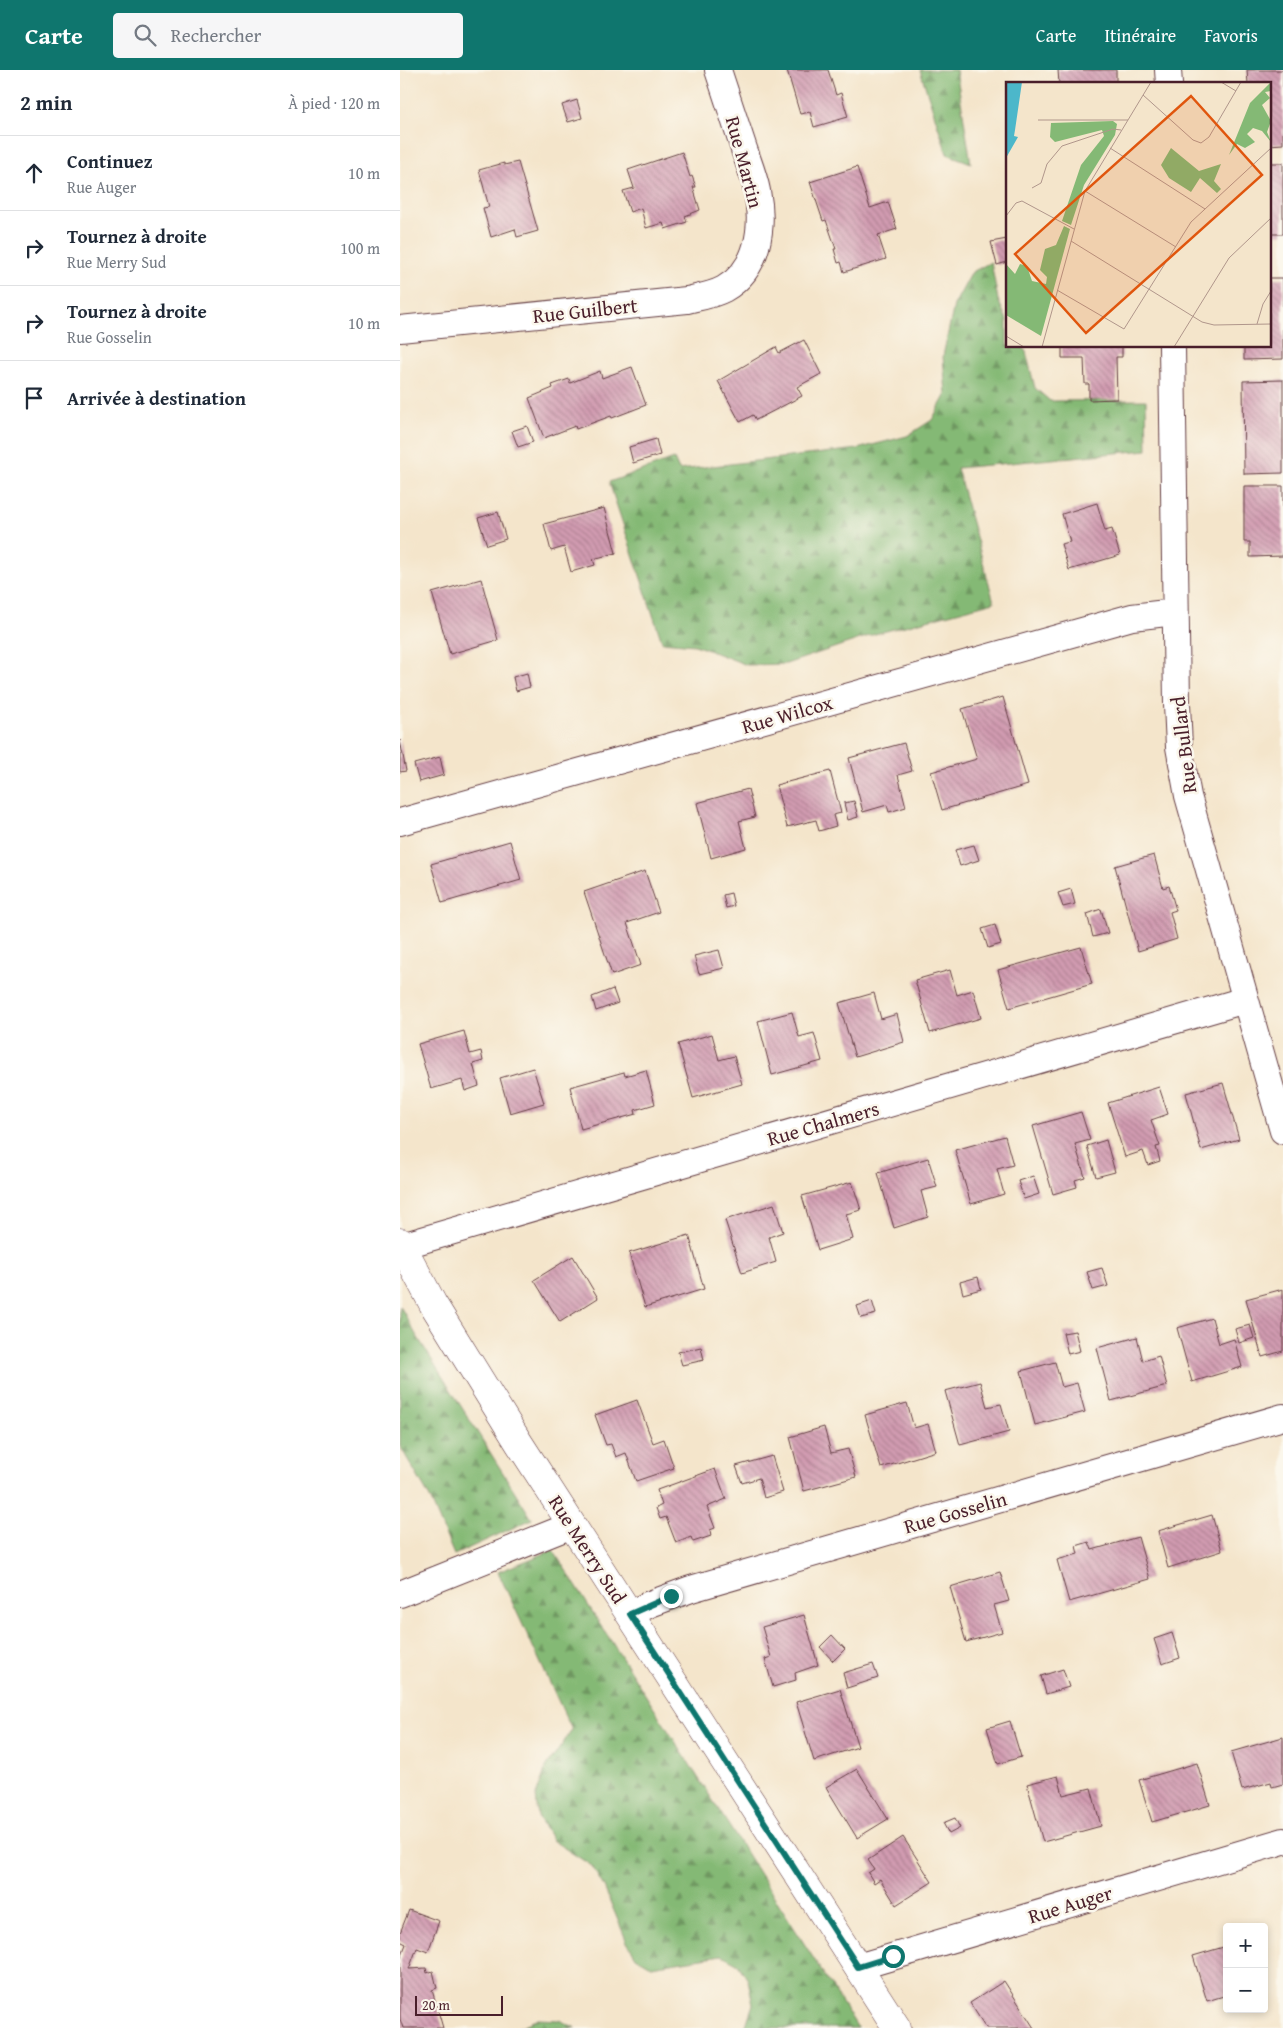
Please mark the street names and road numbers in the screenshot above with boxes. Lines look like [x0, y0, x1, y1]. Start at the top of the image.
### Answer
street label: Rue Martin [719, 113, 771, 211]
street label: Rue Guilbert [531, 290, 639, 330]
street label: Rue Wilcox [738, 687, 837, 741]
street label: Rue Bullard [1163, 694, 1203, 795]
street label: Rue Chalmers [764, 1093, 882, 1153]
street label: Rue Gosselin [900, 1483, 1010, 1541]
street label: Rue Merry Sud [542, 1489, 634, 1609]
street label: Rue Auger [1024, 1877, 1116, 1931]

